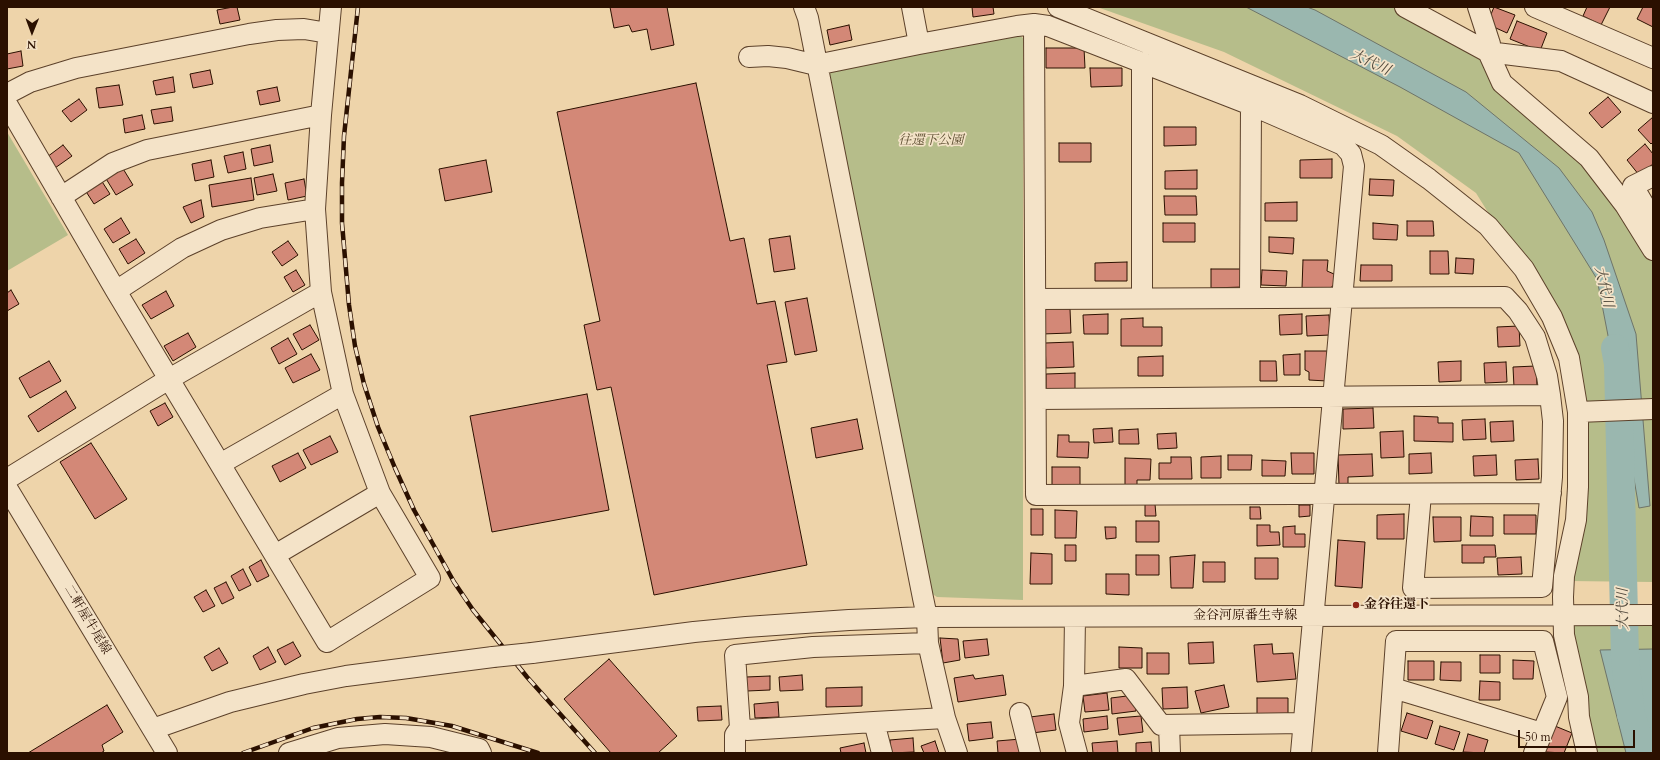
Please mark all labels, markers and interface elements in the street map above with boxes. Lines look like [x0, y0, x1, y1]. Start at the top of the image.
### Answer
north arrow [12, 12, 52, 52]
text: N [27, 37, 37, 52]
water label: 大代川 [1347, 47, 1393, 79]
park label: 往還下公園 [899, 133, 963, 149]
water label: 大代川 [1590, 265, 1616, 309]
street label: 二軒屋牛尾線 [60, 583, 114, 657]
water label: 大代川 [1615, 588, 1633, 630]
place label: 金谷往還下 [1364, 597, 1429, 613]
marker: 金谷往還下 [1351, 600, 1361, 610]
street label: 金谷河原番生寺線 [1193, 608, 1297, 624]
scale bar [1520, 722, 1637, 748]
text: 50 m [1525, 729, 1551, 745]

